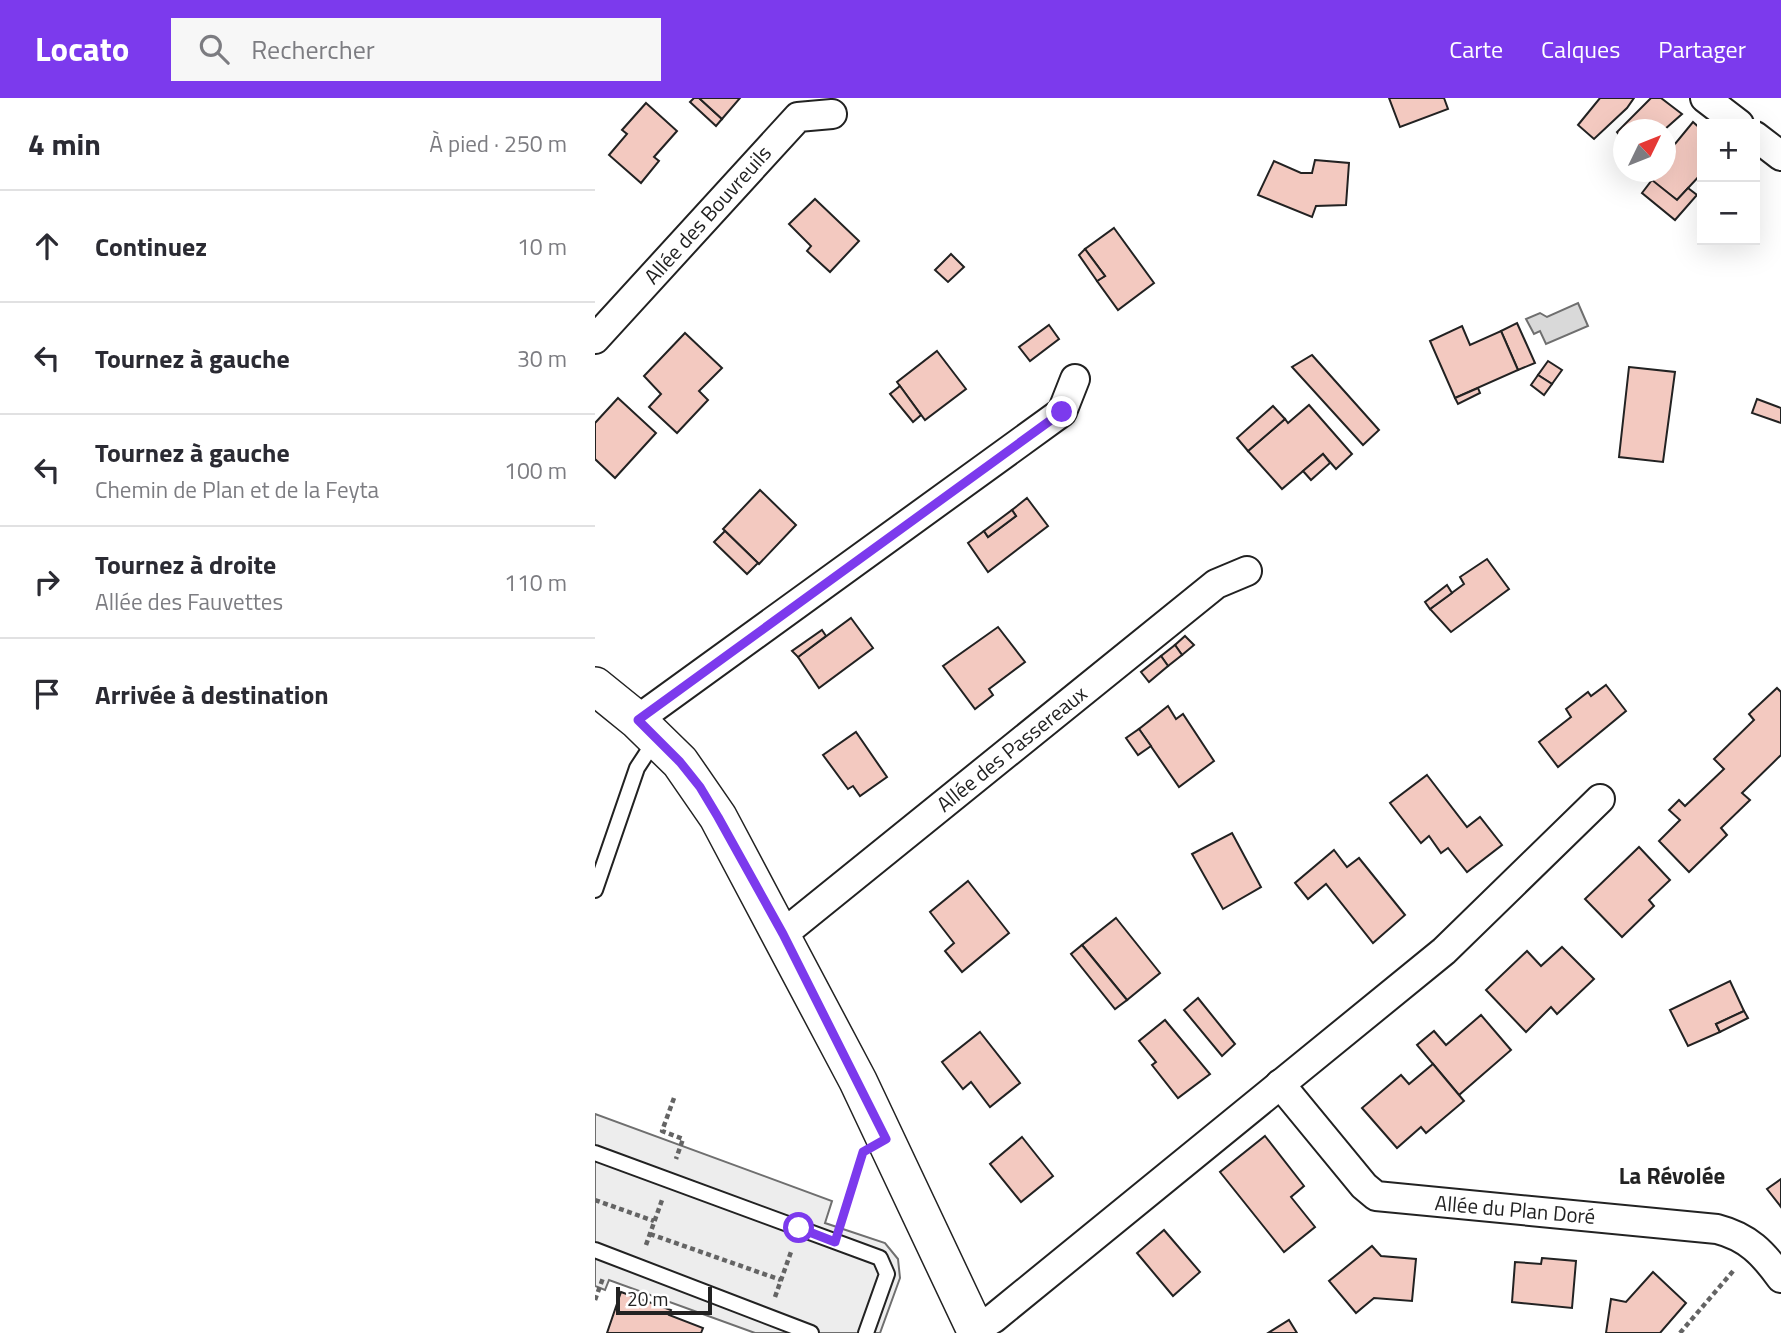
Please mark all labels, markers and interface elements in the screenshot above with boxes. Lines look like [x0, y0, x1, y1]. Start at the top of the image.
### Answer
search box [171, 18, 661, 81]
text: Locato [35, 24, 129, 74]
icon: search [195, 30, 233, 68]
text: Rechercher [251, 30, 375, 69]
text: Carte [1449, 31, 1503, 67]
text: Calques [1541, 31, 1620, 67]
text: Partager [1658, 31, 1746, 67]
north arrow [1613, 119, 1676, 182]
map controls [1697, 119, 1760, 245]
button: + [1697, 119, 1760, 182]
text: 4 min [28, 121, 101, 167]
text: À pied · 250 m [429, 126, 567, 161]
street label: Allée des Bouvreuils [636, 138, 779, 291]
button: − [1697, 182, 1760, 245]
icon: ahead [28, 227, 66, 265]
text: Continuez [95, 227, 207, 266]
text: 10 m [517, 229, 567, 264]
icon: left [28, 339, 66, 377]
text: Tournez à gauche [95, 339, 290, 378]
text: 30 m [517, 341, 567, 376]
route end [1046, 396, 1077, 427]
text: Tournez à gauche [95, 433, 290, 472]
icon: left [28, 451, 66, 489]
text: 100 m [504, 453, 567, 488]
text: Chemin de Plan et de la Feyta [95, 472, 379, 507]
text: Tournez à droite [95, 545, 276, 584]
icon: right [28, 563, 66, 601]
text: 110 m [504, 565, 567, 600]
text: Allée des Fauvettes [95, 584, 283, 619]
icon: arrive [28, 675, 66, 713]
text: Arrivée à destination [95, 675, 329, 714]
street label: Allée des Passereaux [929, 677, 1094, 819]
district label: La Révolée [1619, 1158, 1725, 1193]
street label: Allée du Plan Doré [1434, 1186, 1597, 1232]
route start [783, 1212, 814, 1243]
scale bar [616, 1284, 712, 1316]
text: 20 m [627, 1284, 668, 1313]

